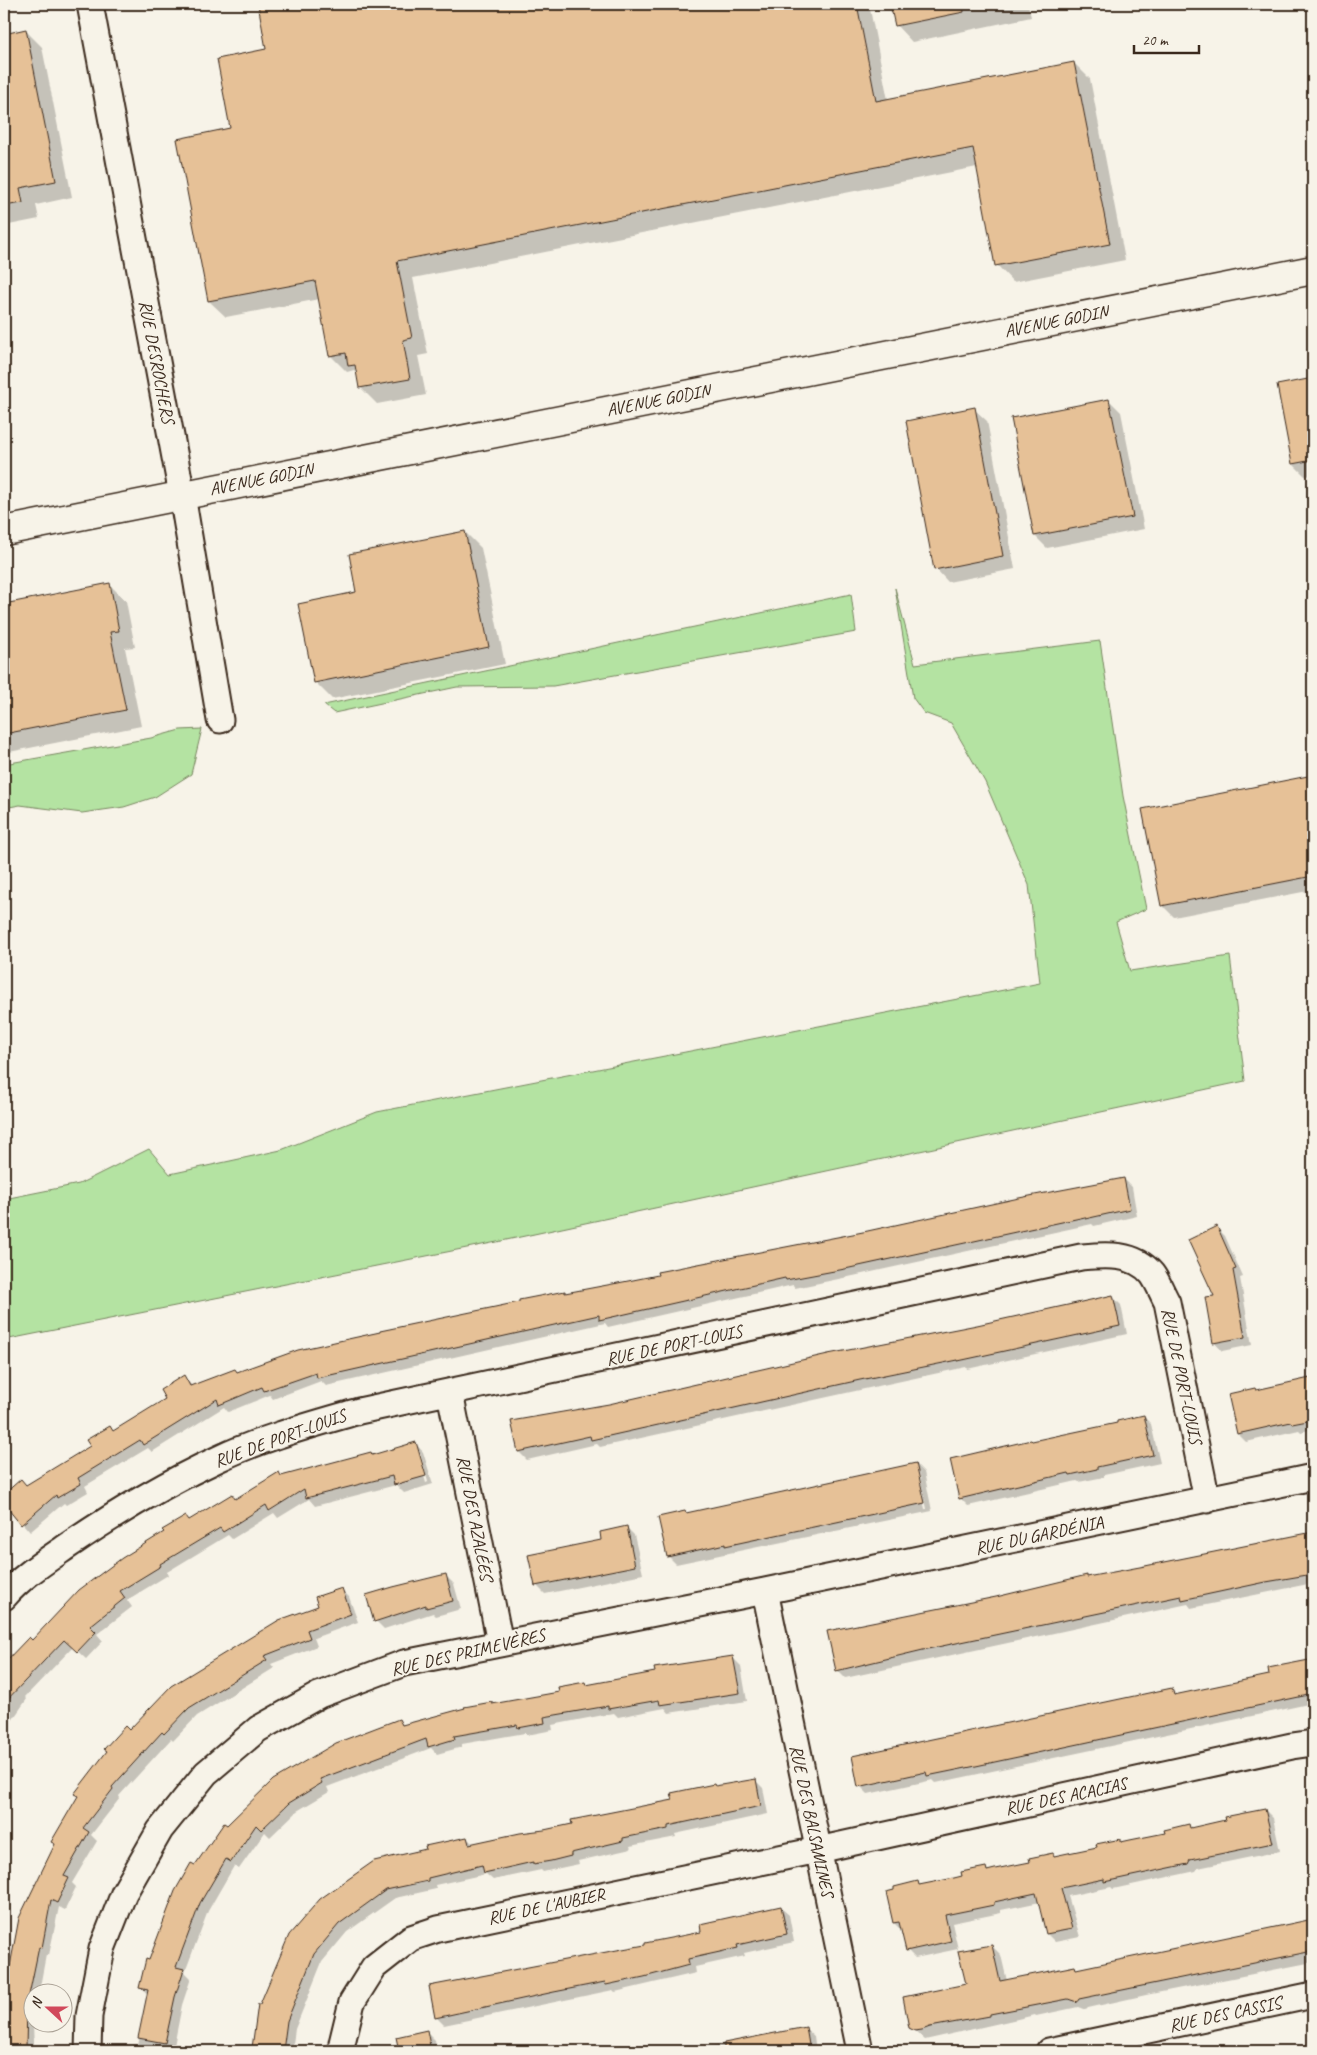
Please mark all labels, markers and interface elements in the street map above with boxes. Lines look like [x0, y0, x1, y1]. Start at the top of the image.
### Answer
scale bar [1134, 22, 1200, 54]
text: 20 m [1142, 31, 1169, 50]
street label: RUE DESROCHERS [134, 298, 180, 428]
street label: AVENUE GODIN [1002, 300, 1112, 342]
street label: AVENUE GODIN [604, 379, 714, 421]
street label: AVENUE GODIN [207, 458, 317, 500]
street label: RUE DE PORT-LOUIS [1157, 1306, 1208, 1448]
street label: RUE DE PORT-LOUIS [604, 1319, 746, 1370]
street label: RUE DE PORT-LOUIS [211, 1403, 351, 1472]
street label: RUE DES AZALÉES [452, 1454, 499, 1585]
street label: RUE DU GARDÉNIA [973, 1510, 1106, 1559]
street label: RUE DES PRIMEVÈRES [389, 1623, 549, 1680]
street label: RUE DES BALSAMINES [785, 1743, 840, 1902]
street label: RUE DES ACACIAS [1003, 1772, 1132, 1820]
street label: RUE DE L'AUBIER [486, 1882, 608, 1929]
north arrow [22, 1982, 72, 2032]
street label: RUE DES CASSIS [1167, 1991, 1286, 2037]
text: N [27, 1994, 47, 2011]

